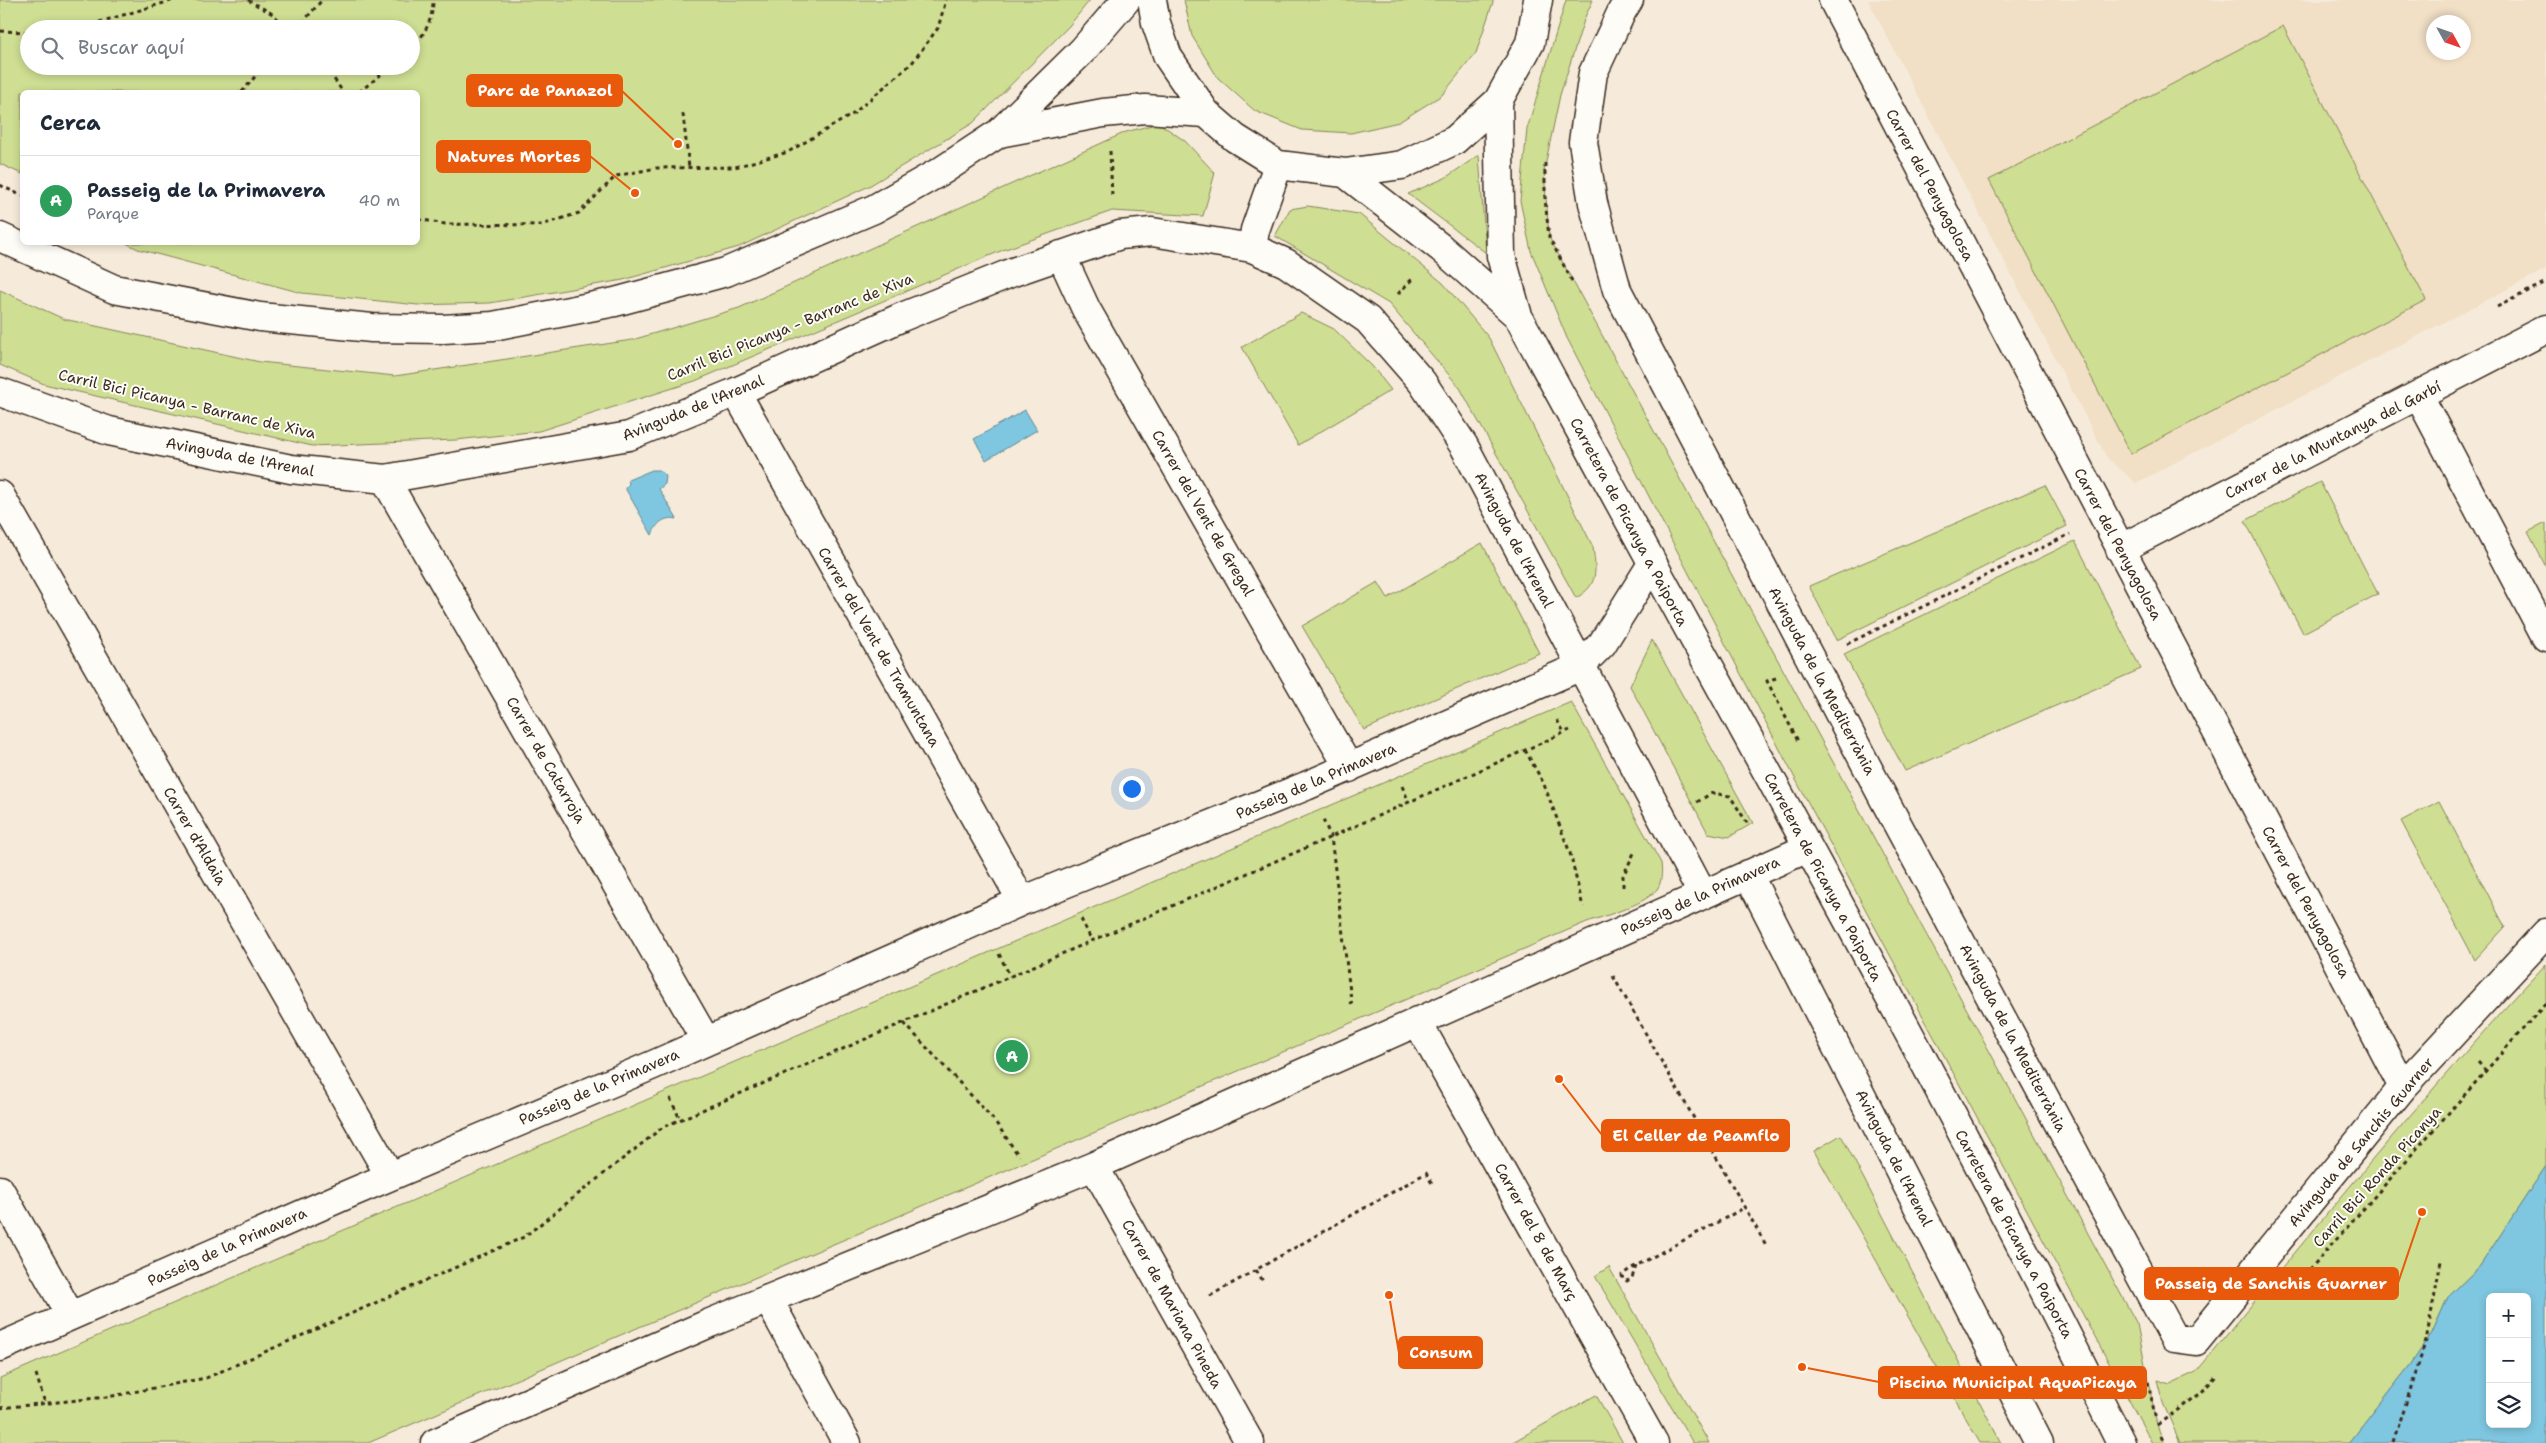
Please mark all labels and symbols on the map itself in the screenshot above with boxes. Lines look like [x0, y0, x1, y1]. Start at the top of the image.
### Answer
north arrow [2426, 15, 2471, 60]
callout: Parc de Panazol [467, 75, 622, 106]
text: Parc de Panazol [477, 80, 613, 101]
street label: Carrer del Penyagolosa [1881, 105, 1979, 265]
callout: Natures Mortes [437, 141, 590, 172]
text: Natures Mortes [447, 146, 581, 167]
street label: Carril Bici Picanya - Barranc de Xiva [664, 268, 917, 386]
street label: Carril Bici Picanya - Barranc de Xiva [56, 365, 318, 444]
street label: Avinguda de l'Arenal [619, 370, 767, 446]
street label: Carrer de la Muntanya del Garbí [2222, 376, 2445, 503]
street label: Carretera de Picanya a Paiporta [1565, 414, 1693, 630]
street label: Carrer del Vent de Gregal [1147, 426, 1259, 600]
street label: Avinguda de l'Arenal [164, 433, 316, 481]
street label: Carrer del Penyagolosa [2069, 464, 2167, 624]
street label: Avinguda de l'Arenal [1470, 469, 1558, 612]
street label: Carrer del Vent de Tramuntana [813, 543, 945, 751]
street label: Avinguda de la Mediterrània [1764, 584, 1880, 779]
street label: Carrer de Catarroja [502, 693, 591, 828]
street label: Passeig de la Primavera [1233, 738, 1400, 824]
street label: Carretera de Picanya a Paiporta [1759, 769, 1887, 985]
your location [1119, 776, 1145, 802]
street label: Carrer d'Aldaia [159, 783, 232, 889]
street label: Carrer del Penyagolosa [2257, 822, 2355, 982]
street label: Passeig de la Primavera [1617, 852, 1783, 940]
street label: Avinguda de la Mediterrània [1955, 941, 2071, 1136]
pin: A [996, 1037, 1028, 1075]
street label: Passeig de la Primavera [516, 1044, 683, 1130]
street label: Avinguda de Sanchis Guarner [2284, 1053, 2438, 1231]
street label: Avinguda de l'Arenal [1851, 1086, 1937, 1230]
street label: Carril Bici Ronda Picanya [2308, 1102, 2446, 1252]
callout: El Celler de Peamflo [1602, 1120, 1789, 1151]
text: El Celler de Peamflo [1612, 1125, 1780, 1146]
street label: Carretera de Picanya a Paiporta [1950, 1126, 2078, 1342]
street label: Carrer del 8 de Març [1490, 1159, 1582, 1305]
street label: Passeig de la Primavera [144, 1203, 310, 1291]
street label: Carrer de Mariana Pineda [1117, 1216, 1227, 1393]
callout: Passeig de Sanchis Guarner [2145, 1268, 2398, 1299]
text: Passeig de Sanchis Guarner [2155, 1273, 2387, 1294]
callout: Consum [1399, 1337, 1482, 1368]
text: Consum [1409, 1342, 1473, 1363]
callout: Piscina Municipal AquaPicaya [1879, 1367, 2146, 1398]
text: Piscina Municipal AquaPicaya [1889, 1372, 2137, 1393]

